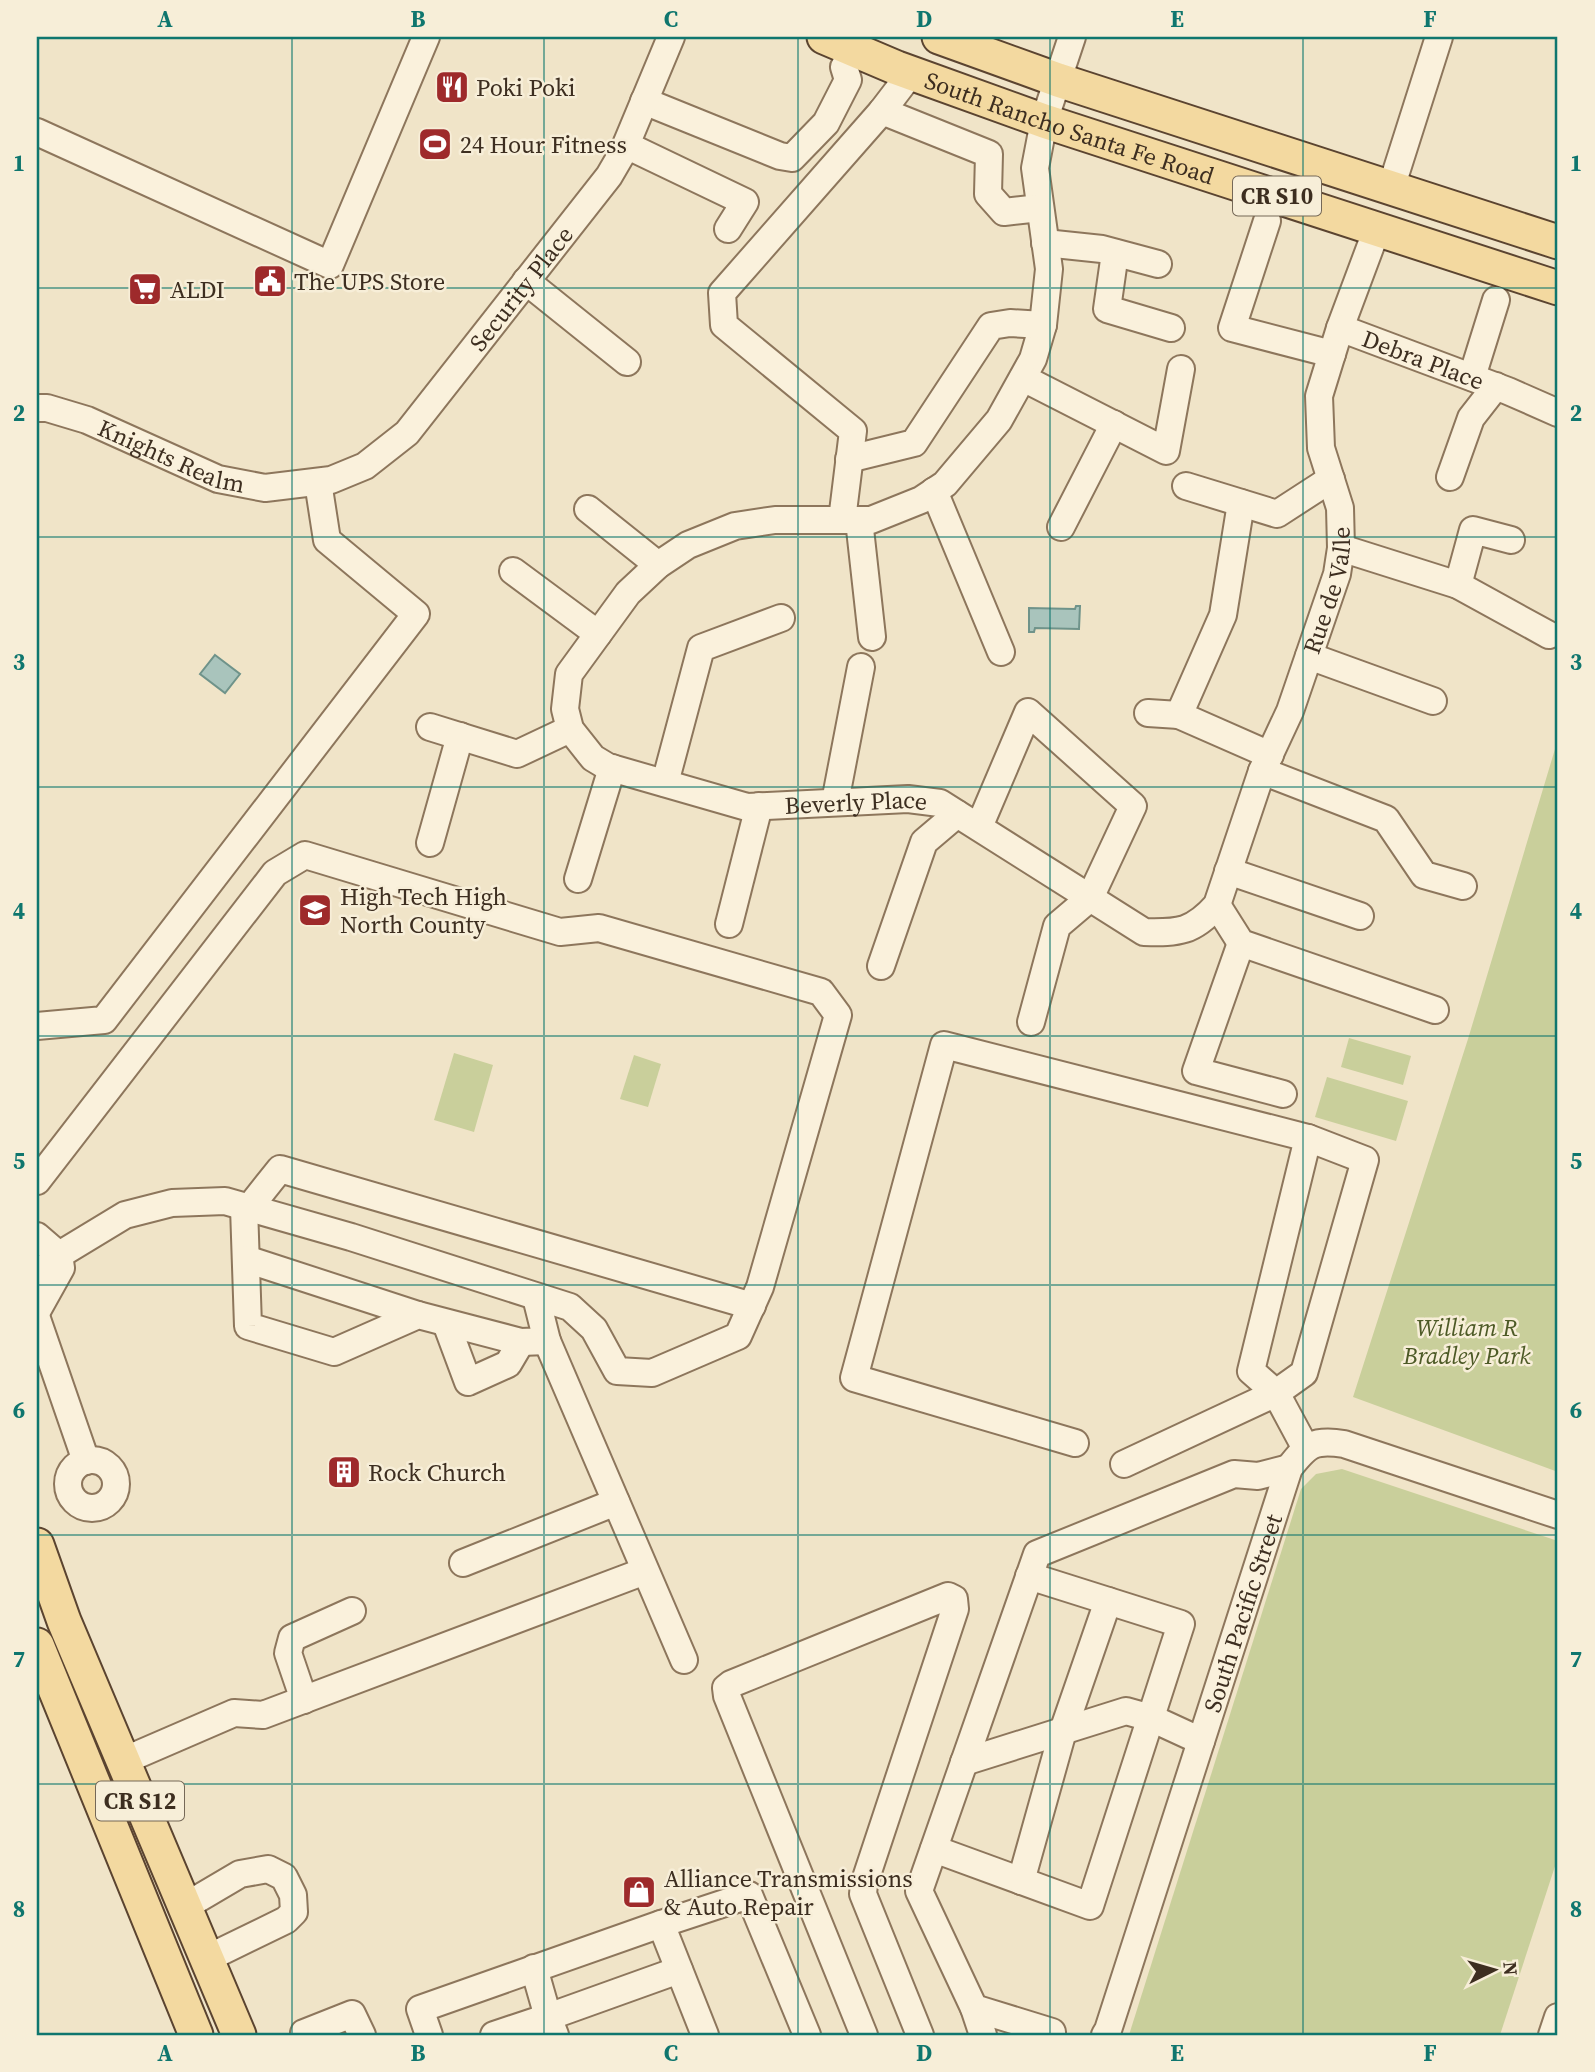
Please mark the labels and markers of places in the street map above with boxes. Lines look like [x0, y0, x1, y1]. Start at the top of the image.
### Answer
restaurant icon: Poki Poki [433, 68, 471, 106]
place label: Poki Poki [476, 71, 575, 104]
sports icon: 24 Hour Fitness [416, 125, 454, 163]
place label: 24 Hour Fitness [460, 128, 627, 161]
public building icon: The UPS Store [251, 262, 289, 300]
place label: The UPS Store [294, 265, 445, 298]
supermarket icon: ALDI [126, 270, 164, 308]
place label: ALDI [170, 273, 225, 306]
place label: High Tech High North County [340, 880, 507, 941]
school or university icon: High Tech High North County [296, 891, 334, 929]
building icon: Rock Church [325, 1453, 363, 1491]
place label: Rock Church [368, 1456, 506, 1489]
place label: Alliance Transmissions & Auto Repair [664, 1862, 913, 1923]
shop icon: Alliance Transmissions & Auto Repair [620, 1873, 658, 1911]

